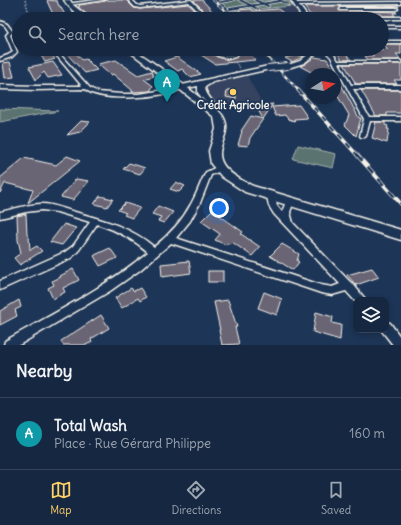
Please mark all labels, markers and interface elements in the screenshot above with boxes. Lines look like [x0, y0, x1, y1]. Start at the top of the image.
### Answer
search box [12, 12, 389, 56]
icon: search [26, 23, 48, 45]
text: Search here [58, 25, 139, 44]
north arrow [305, 68, 341, 104]
pin: A [154, 69, 180, 102]
marker: Crédit Agricole [228, 87, 238, 97]
place label: Crédit Agricole [197, 98, 269, 113]
your location [209, 198, 229, 218]
map controls [353, 297, 389, 333]
button: layers [353, 297, 389, 333]
text: Nearby [16, 360, 72, 382]
text: Total Wash [54, 416, 127, 435]
text: A [25, 425, 33, 442]
text: 160 m [349, 425, 385, 442]
text: Place · Rue Gérard Philippe [54, 435, 211, 452]
tab: Map [50, 479, 72, 517]
tab: Directions [172, 479, 221, 517]
tab: Saved [321, 479, 351, 517]

